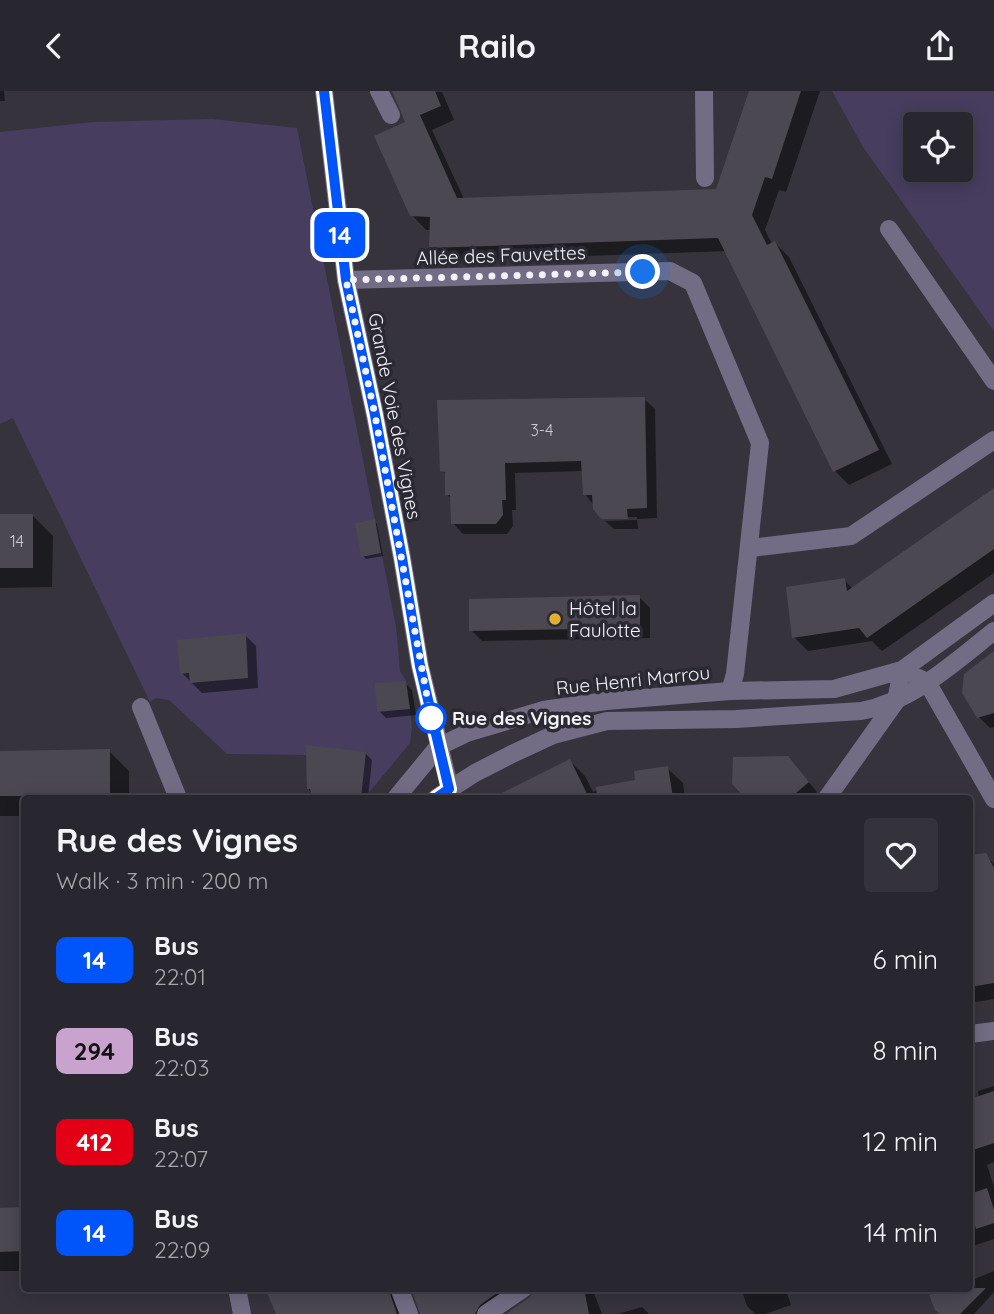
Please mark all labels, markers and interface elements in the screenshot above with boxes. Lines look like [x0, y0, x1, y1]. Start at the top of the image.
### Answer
text: Railo [458, 26, 536, 66]
icon: back [35, 27, 73, 65]
icon: share [921, 27, 959, 65]
map controls [903, 112, 973, 182]
button: locate [903, 112, 973, 182]
line badge: 14 [308, 212, 372, 258]
text: 14 [328, 220, 352, 250]
street label: Allée des Fauvettes [416, 240, 586, 270]
your location [625, 254, 660, 289]
street label: Grande Voie des Vignes [363, 311, 427, 521]
house number: 3-4 [530, 420, 554, 440]
house number: 14 [10, 531, 24, 551]
place label: Hôtel la Faulotte [569, 596, 641, 642]
marker: Hôtel la Faulotte [547, 611, 563, 627]
street label: Rue Henri Marrou [555, 660, 711, 700]
marker: Rue des Vignes [416, 703, 446, 733]
place label: Rue des Vignes [452, 706, 591, 730]
button: heart [864, 818, 938, 892]
text: Rue des Vignes [56, 819, 298, 860]
text: Walk · 3 min · 200 m [56, 866, 269, 895]
text: Bus [154, 929, 199, 962]
text: 6 min [873, 943, 938, 976]
text: 14 [83, 945, 106, 975]
text: 22:01 [154, 962, 206, 991]
text: Bus [154, 1020, 199, 1053]
text: 8 min [873, 1034, 938, 1067]
text: 294 [74, 1036, 115, 1066]
text: 22:03 [154, 1053, 210, 1082]
text: Bus [154, 1111, 199, 1144]
text: 12 min [863, 1125, 938, 1158]
text: 412 [76, 1127, 113, 1157]
text: 22:07 [154, 1144, 208, 1173]
text: Bus [154, 1202, 199, 1235]
text: 14 min [864, 1216, 938, 1249]
text: 14 [83, 1218, 106, 1248]
text: 22:09 [154, 1235, 210, 1264]

